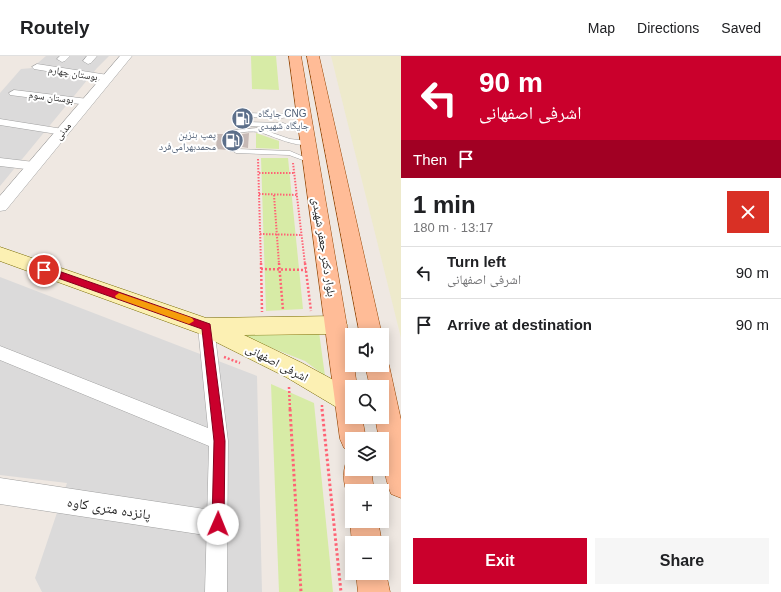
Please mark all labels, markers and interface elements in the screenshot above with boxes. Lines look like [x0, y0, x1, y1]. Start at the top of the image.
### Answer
text: Routely [20, 17, 90, 38]
text: Map [588, 20, 615, 36]
text: Directions [637, 20, 699, 36]
text: Saved [721, 20, 761, 36]
street label: بوستان چهارم [47, 64, 99, 84]
text: 90 m [479, 67, 543, 98]
icon: left [413, 72, 465, 124]
street label: بوستان سوم [28, 89, 74, 107]
text: اشرفی اصفهانی [479, 103, 581, 123]
fuel station icon: جایگاه CNG جایگاه شهیدی [229, 106, 255, 132]
place label: جایگاه CNG جایگاه شهیدی [258, 108, 310, 132]
street label: مدنی [53, 120, 74, 142]
fuel station icon: پمپ بنزین محمد‌بهرامی‌فرد [219, 127, 245, 153]
place label: پمپ بنزین محمد‌بهرامی‌فرد [159, 129, 216, 153]
icon: arrive [455, 148, 477, 170]
text: Then [413, 151, 447, 168]
text: 1 min [413, 191, 476, 218]
button: close [727, 191, 769, 233]
street label: بلوار دکتر جعفر شهیدی [309, 196, 339, 298]
text: 180 m · 13:17 [413, 220, 493, 235]
pin [27, 253, 61, 287]
text: Turn left [447, 253, 506, 270]
icon: arrive [33, 259, 55, 281]
icon: left [413, 262, 435, 284]
text: 90 m [736, 264, 769, 281]
text: اشرفی اصفهانی [447, 272, 521, 287]
icon: arrive [413, 314, 435, 336]
text: Arrive at destination [447, 316, 592, 333]
text: 90 m [736, 316, 769, 333]
map controls [345, 328, 389, 580]
button: sound [345, 328, 389, 372]
street label: اشرفی اصفهانی [243, 341, 311, 385]
button: search [345, 380, 389, 424]
button: layers [345, 432, 389, 476]
button: + [345, 484, 389, 528]
street label: پانزده متری کاوه [66, 493, 152, 524]
position arrow [197, 503, 239, 545]
button: − [345, 536, 389, 580]
button: Exit [413, 538, 587, 584]
button: Share [595, 538, 769, 584]

